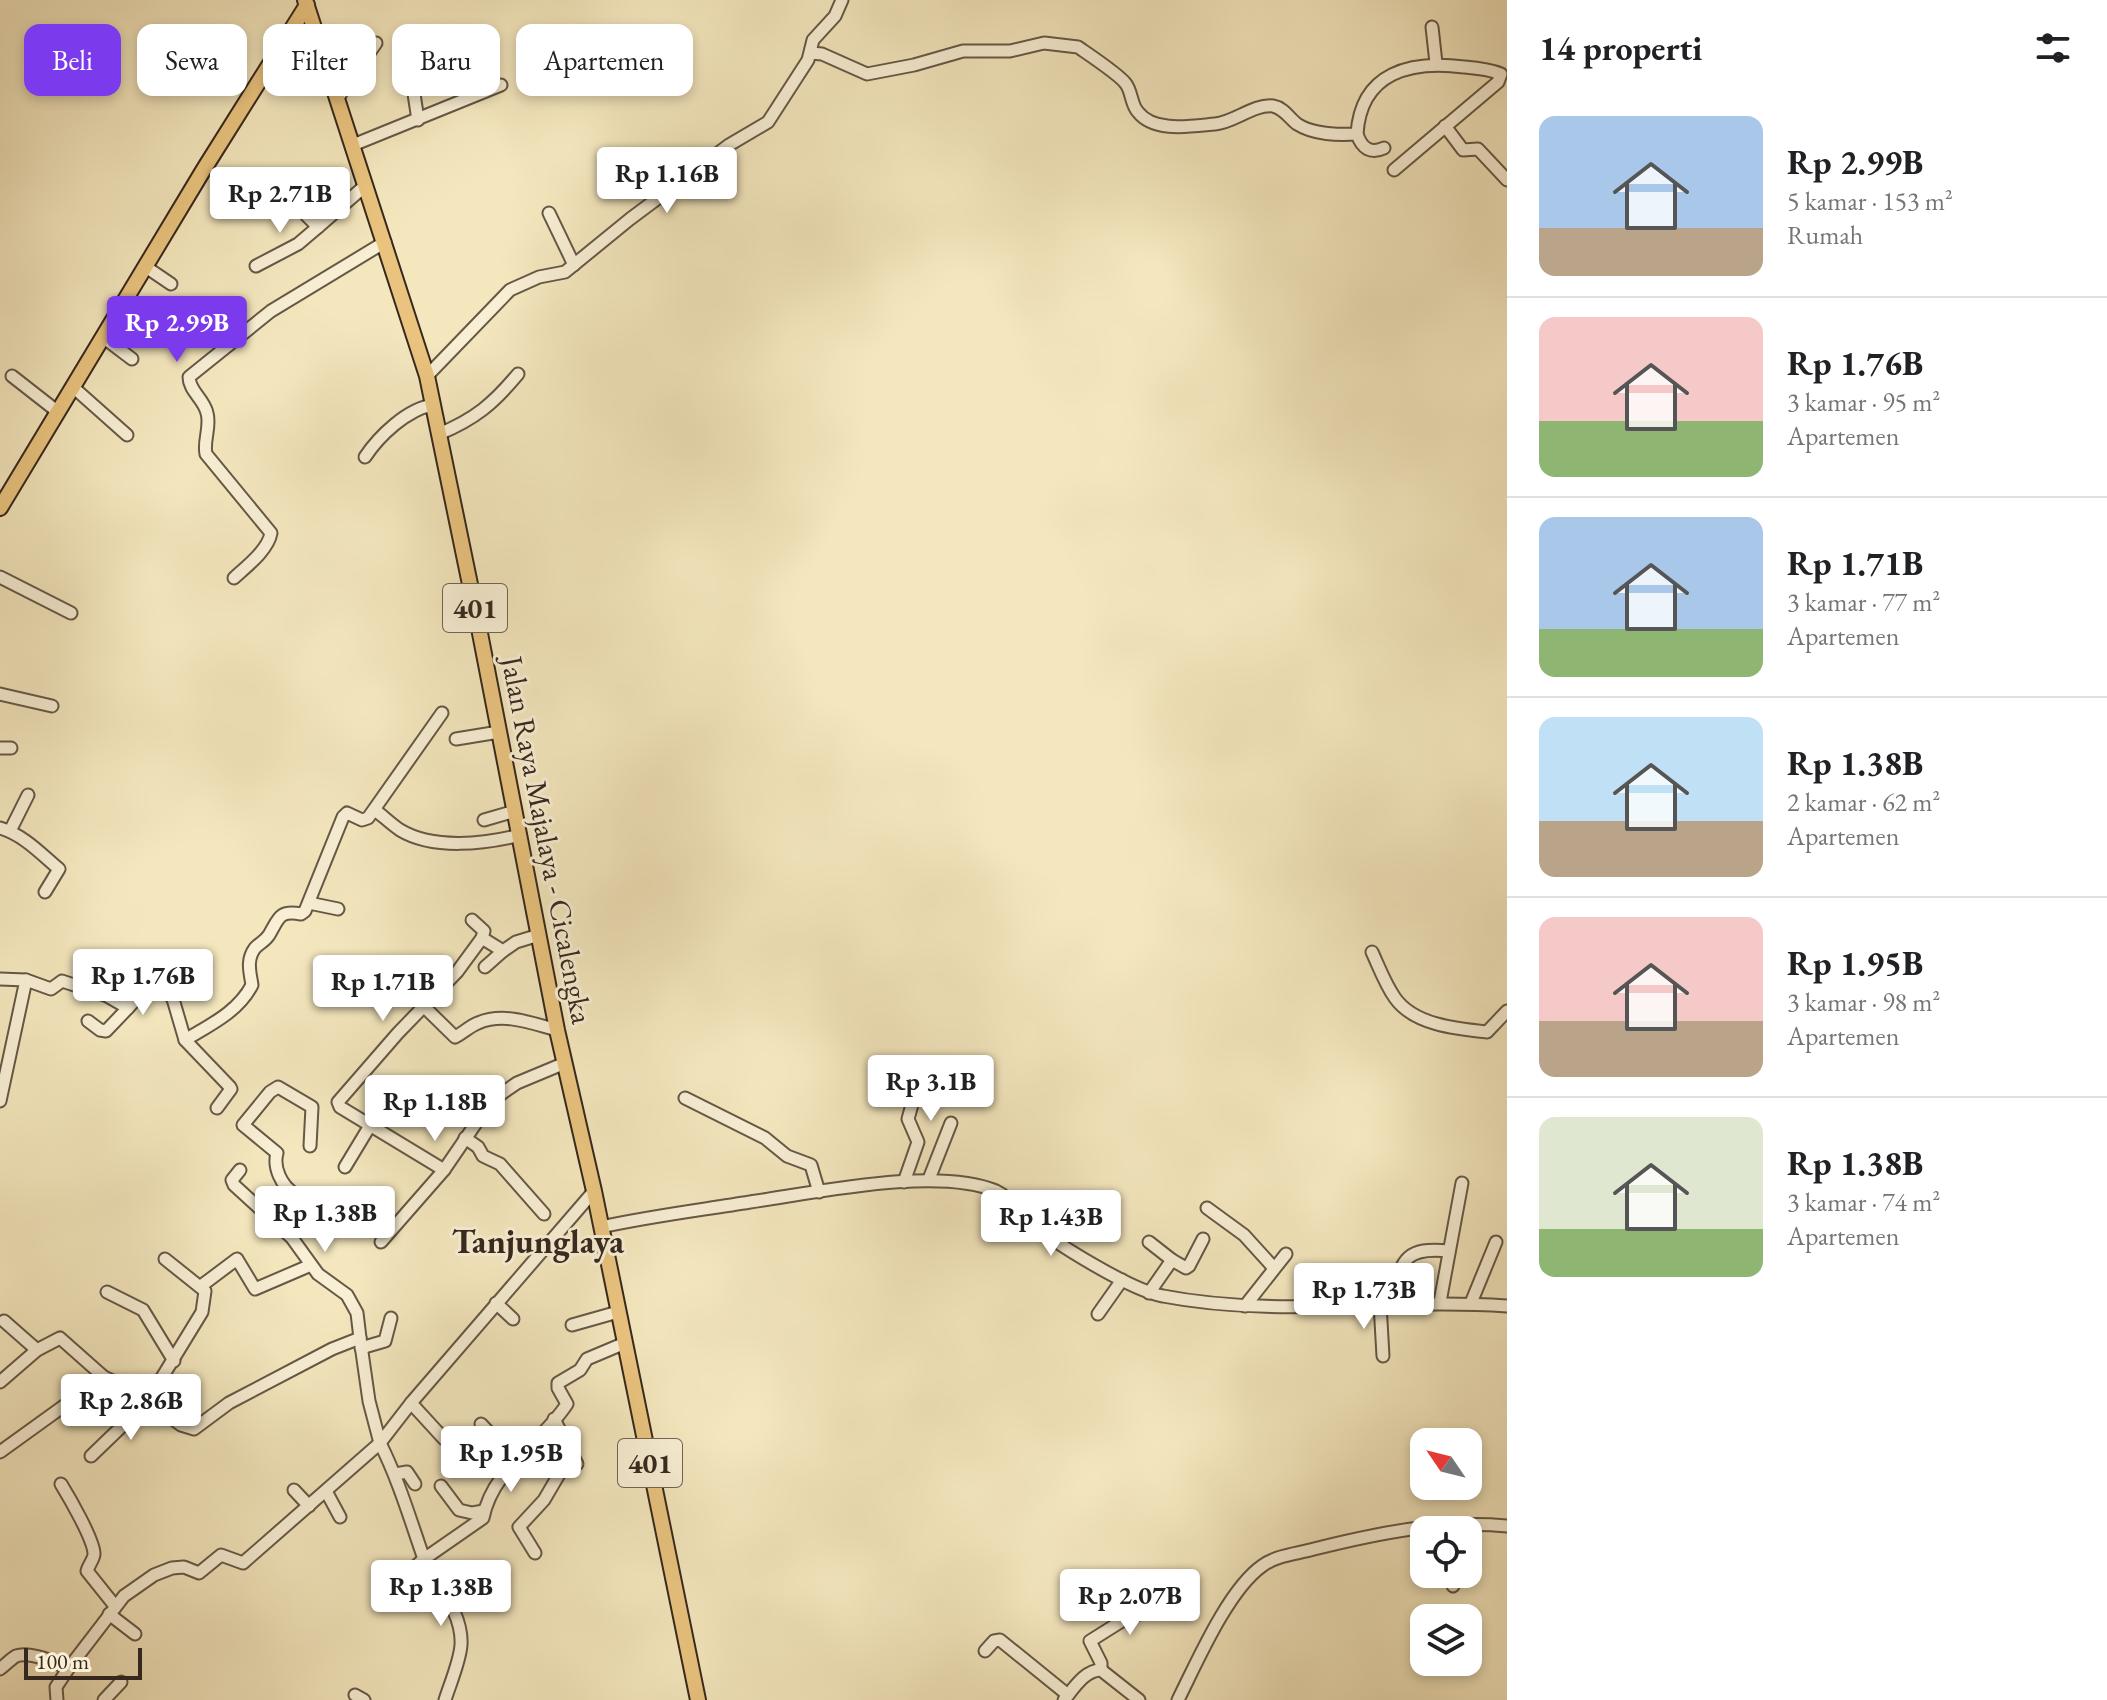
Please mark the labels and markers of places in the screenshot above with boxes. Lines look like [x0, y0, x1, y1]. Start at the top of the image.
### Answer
pin: Rp 1.16B [584, 147, 750, 215]
pin: Rp 2.71B [197, 167, 363, 235]
pin: Rp 2.99B [94, 296, 260, 364]
pin: Rp 1.76B [60, 949, 226, 1017]
pin: Rp 1.71B [300, 955, 466, 1023]
pin: Rp 3.1B [857, 1055, 1005, 1123]
pin: Rp 1.18B [352, 1075, 518, 1143]
pin: Rp 1.38B [242, 1186, 408, 1254]
pin: Rp 1.43B [968, 1190, 1134, 1258]
pin: Rp 1.73B [1281, 1263, 1447, 1331]
pin: Rp 2.86B [48, 1374, 214, 1442]
pin: Rp 1.95B [428, 1426, 594, 1494]
pin: Rp 1.38B [358, 1560, 524, 1628]
pin: Rp 2.07B [1047, 1569, 1213, 1637]

